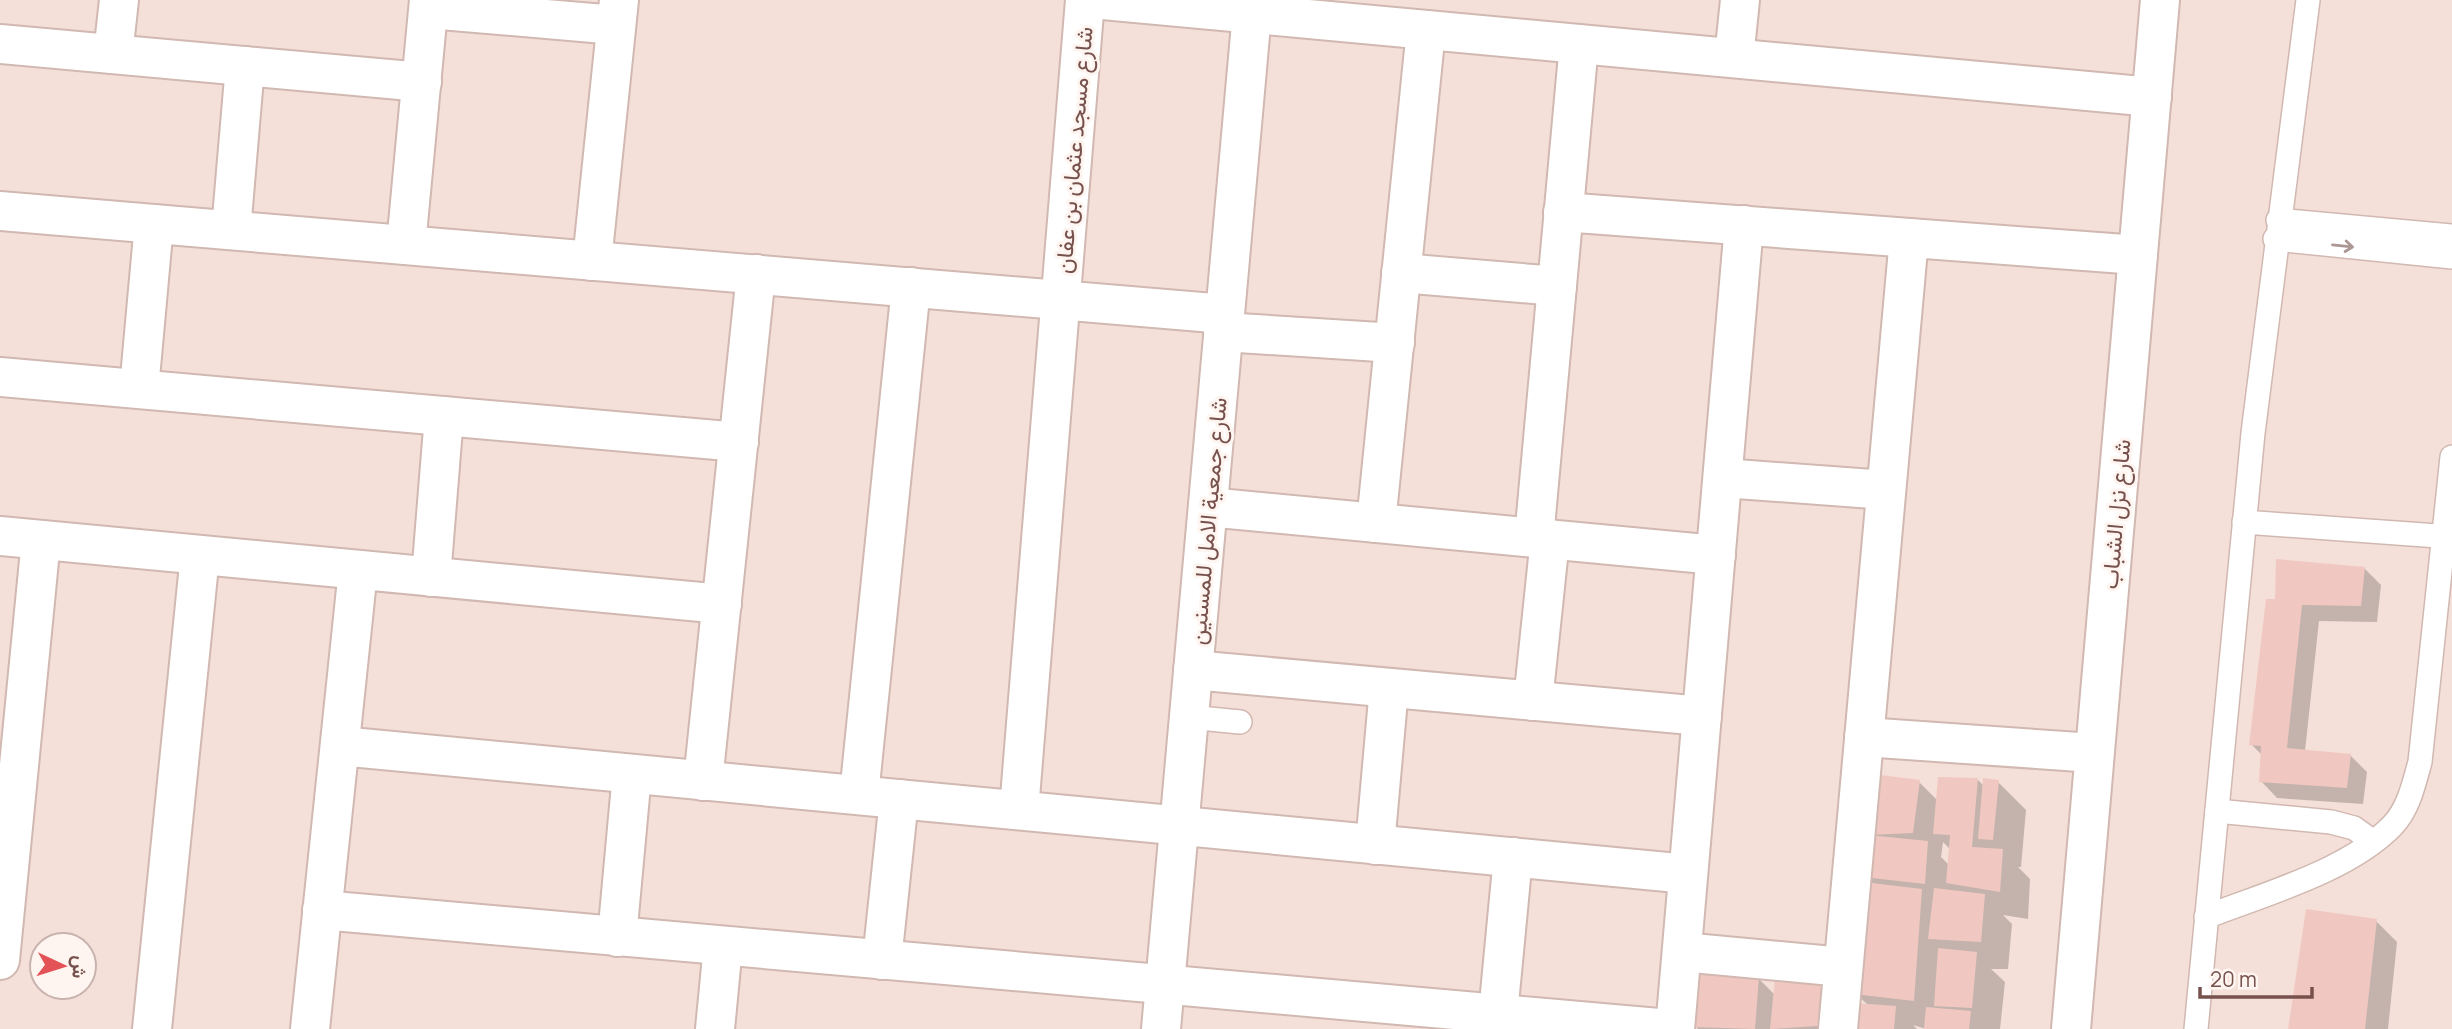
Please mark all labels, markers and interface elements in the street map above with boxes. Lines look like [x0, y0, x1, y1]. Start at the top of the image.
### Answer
street label: شارع مسجد عثمان بن عفان [1046, 25, 1101, 275]
one-way arrow [2332, 240, 2354, 253]
street label: شارع جمعية الامل للمسنين [1180, 396, 1235, 646]
street label: شارع نزل الشباب [2093, 438, 2138, 590]
north arrow [28, 931, 98, 1001]
text: ش [66, 955, 94, 980]
scale bar [2200, 956, 2312, 1000]
text: 20 m [2210, 965, 2257, 993]

